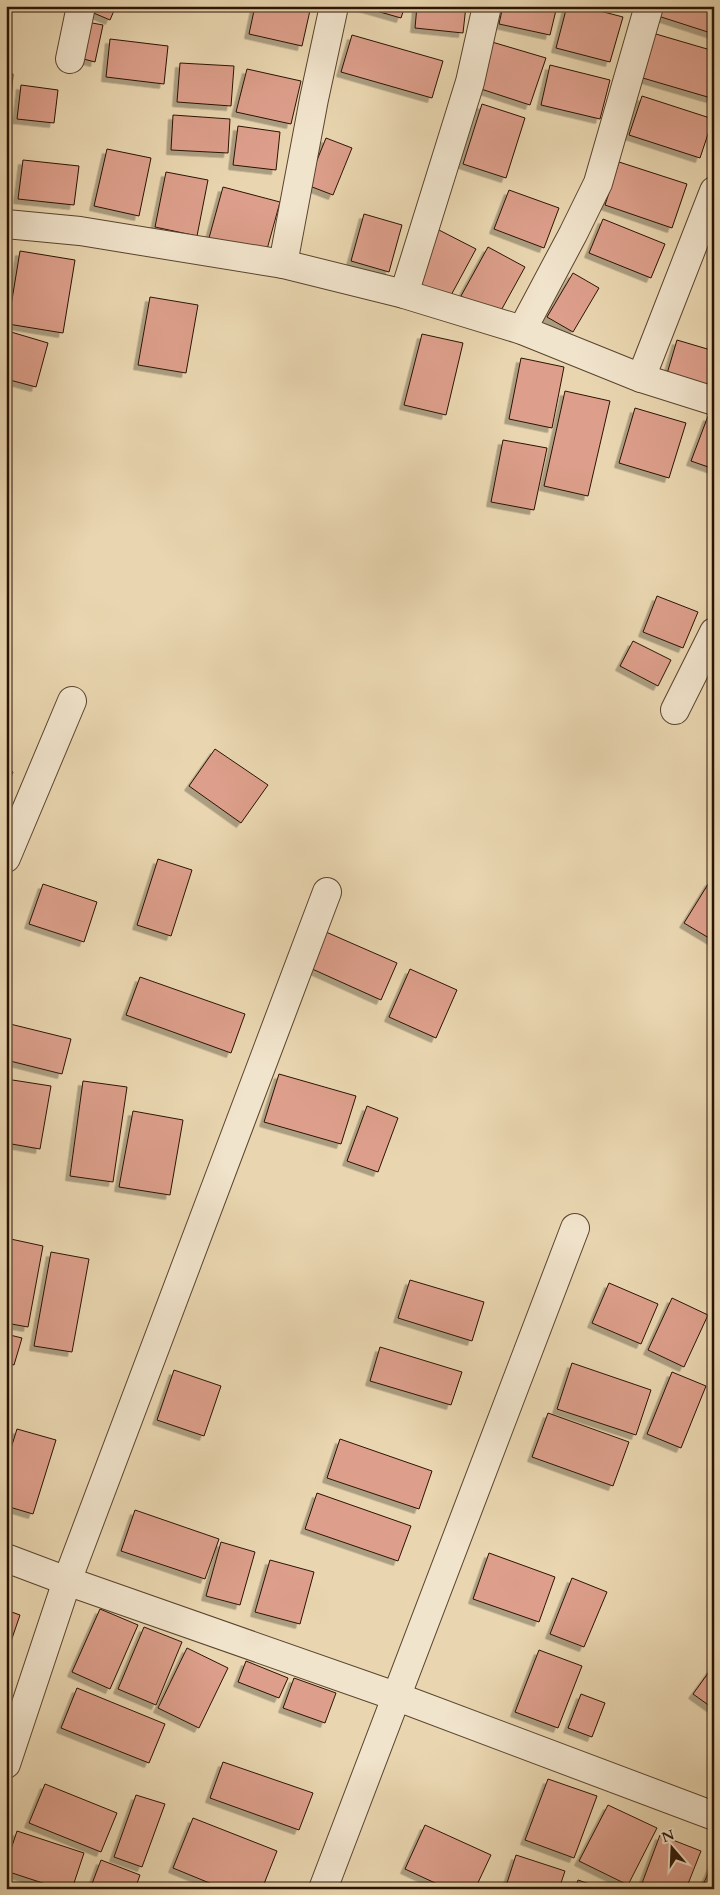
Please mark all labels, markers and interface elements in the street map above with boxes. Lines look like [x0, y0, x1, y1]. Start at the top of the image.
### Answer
north arrow [648, 1822, 698, 1872]
text: N [659, 1825, 677, 1847]

